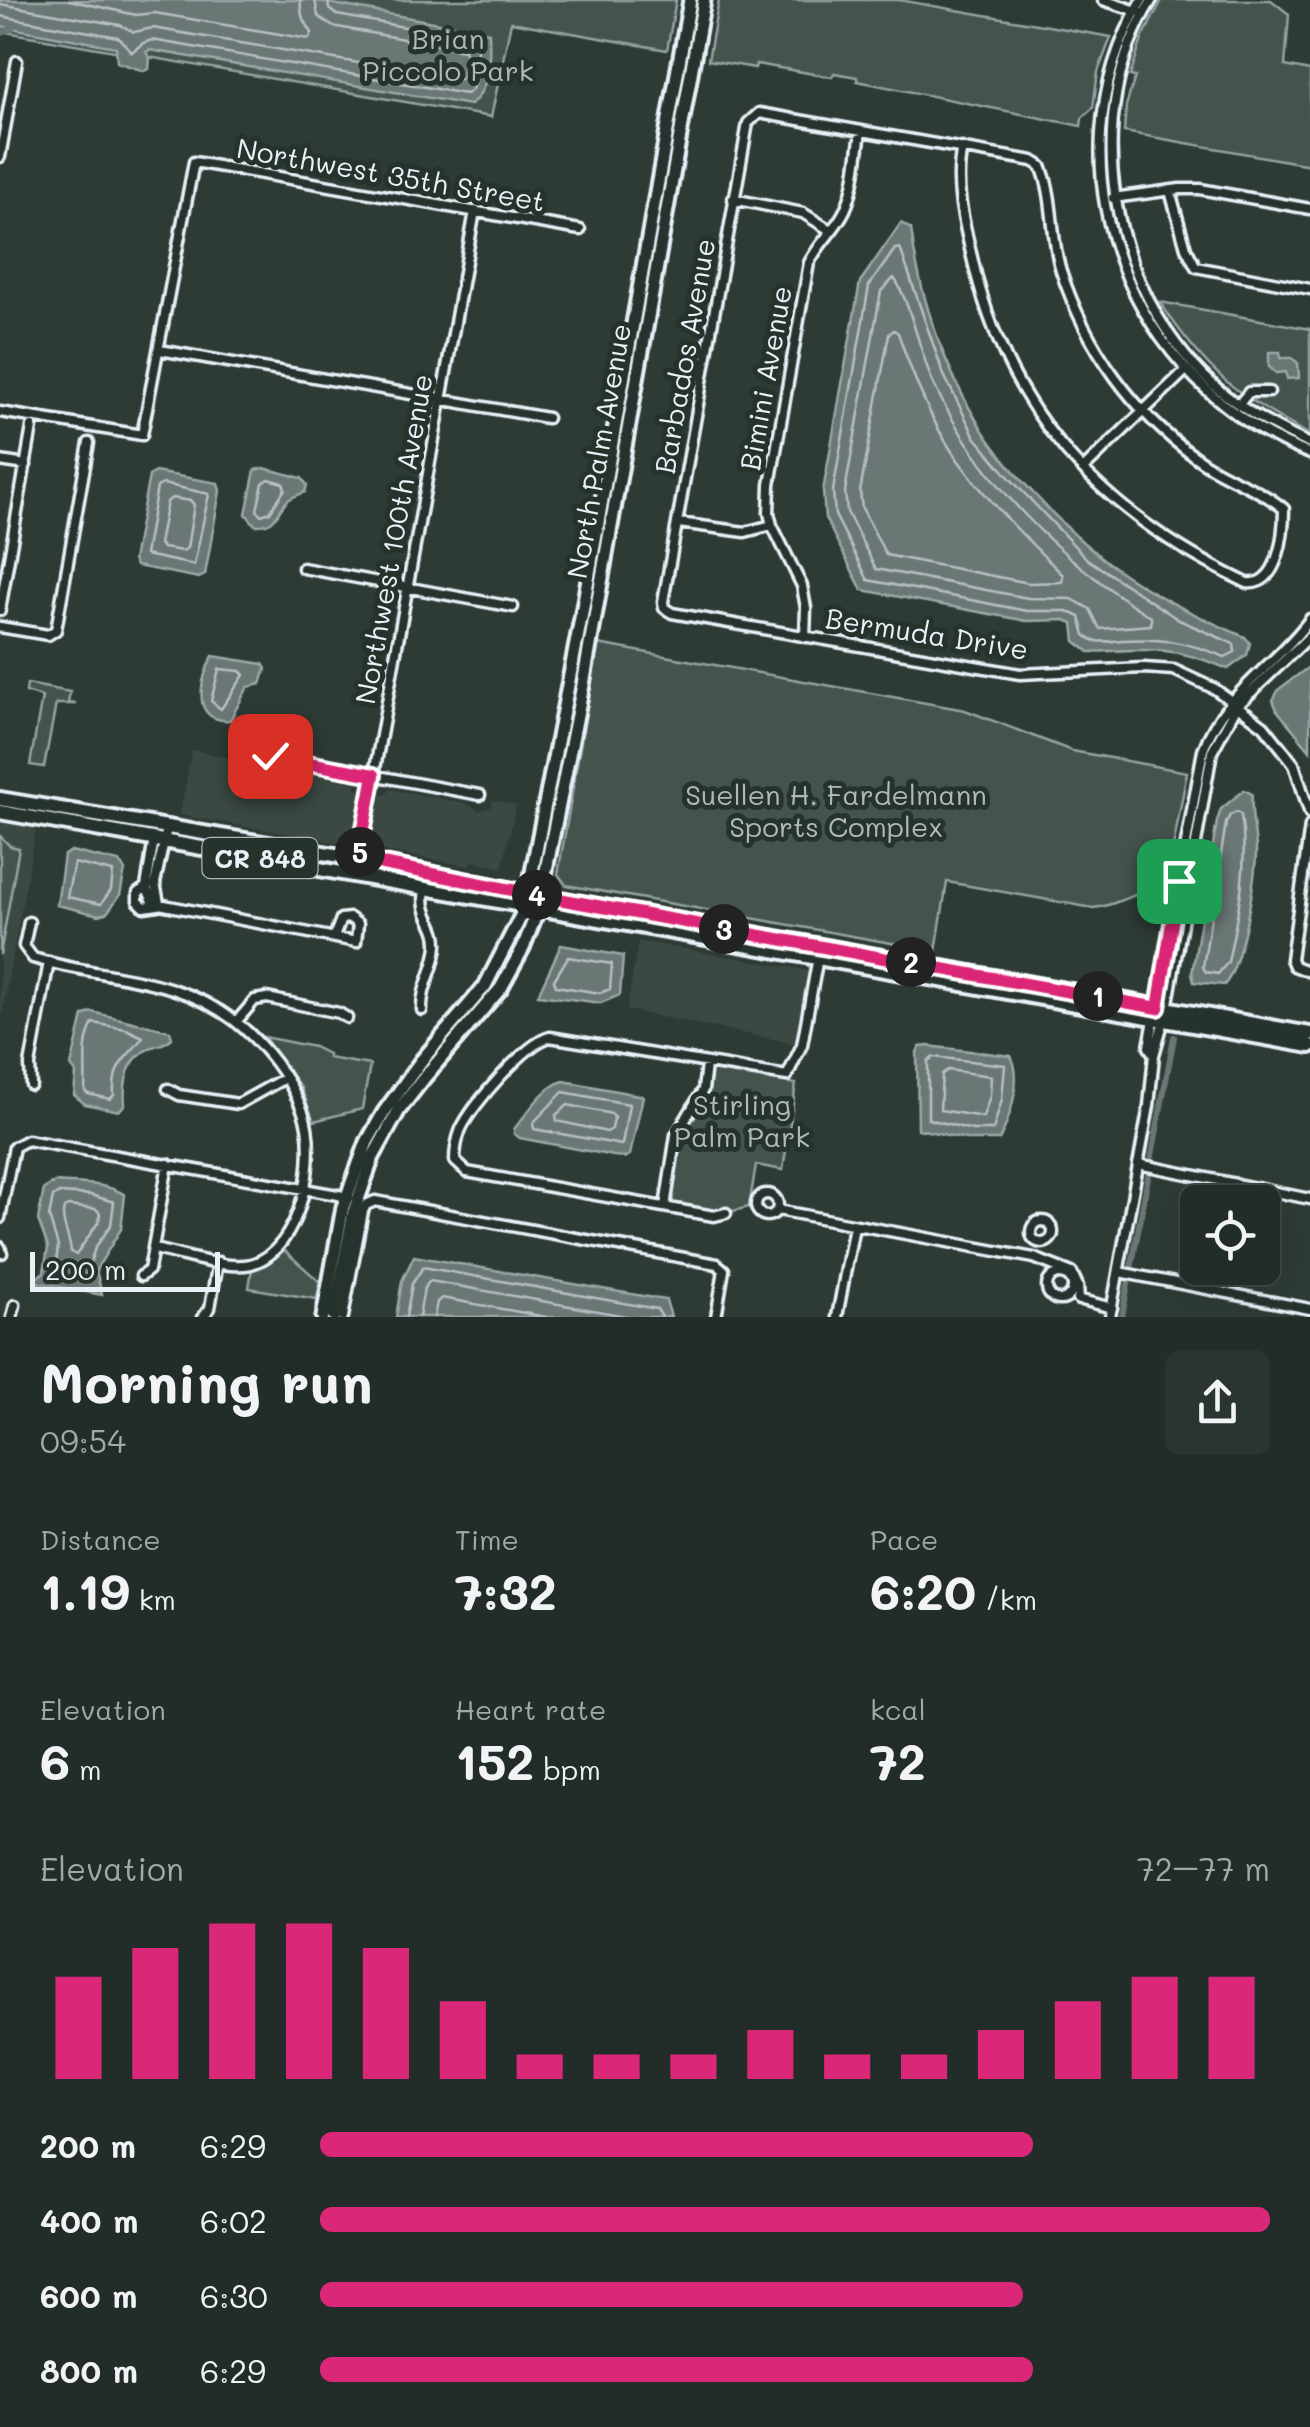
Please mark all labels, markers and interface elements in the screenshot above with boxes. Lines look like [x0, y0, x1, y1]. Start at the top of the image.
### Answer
park label: Brian Piccolo Park [362, 20, 534, 88]
street label: Northwest 35th Street [234, 129, 548, 219]
street label: Barbados Avenue [646, 236, 722, 476]
street label: Bimini Avenue [731, 283, 799, 473]
street label: North Palm Avenue [558, 321, 638, 581]
street label: Northwest 100th Avenue [346, 371, 440, 707]
street label: Bermuda Drive [823, 599, 1031, 667]
pin [228, 714, 313, 799]
icon: check [243, 729, 298, 784]
park label: Suellen H. Fardelmann Sports Complex [685, 776, 987, 844]
pin: 5 [335, 827, 385, 877]
text: 5 [352, 834, 368, 870]
road number: CR 848 [202, 838, 318, 878]
pin [1137, 839, 1222, 924]
icon: arrive [1152, 854, 1207, 909]
pin: 4 [512, 870, 562, 920]
text: 4 [528, 877, 546, 913]
pin: 3 [699, 904, 749, 954]
text: 3 [716, 911, 732, 947]
pin: 2 [886, 937, 936, 987]
text: 2 [903, 944, 919, 980]
pin: 1 [1073, 971, 1123, 1021]
text: 1 [1092, 978, 1104, 1014]
park label: Stirling Palm Park [674, 1086, 810, 1154]
map controls [1180, 1185, 1280, 1285]
button: locate [1180, 1185, 1280, 1285]
scale bar [30, 1247, 220, 1292]
text: 200 m [45, 1251, 126, 1287]
text: Morning run [40, 1345, 373, 1417]
button: share [1165, 1350, 1270, 1455]
text: 09:54 [40, 1419, 126, 1461]
text: Distance [40, 1521, 161, 1557]
text: Time [455, 1521, 519, 1557]
text: Pace [870, 1521, 938, 1557]
text: 1.19 [40, 1557, 130, 1623]
text: 7:32 [455, 1557, 557, 1623]
text: 6:20 [870, 1557, 976, 1623]
text: km [130, 1581, 176, 1617]
text: /km [976, 1581, 1037, 1617]
text: Elevation [40, 1691, 166, 1727]
text: Heart rate [455, 1691, 606, 1727]
text: kcal [870, 1691, 926, 1727]
text: 6 [40, 1727, 70, 1793]
text: 152 [455, 1727, 534, 1793]
text: 72 [870, 1727, 926, 1793]
text: m [70, 1751, 102, 1787]
text: bpm [534, 1751, 601, 1787]
text: Elevation [40, 1847, 184, 1889]
text: 72–77 m [1137, 1847, 1270, 1889]
text: 200 m [40, 2124, 136, 2166]
text: 6:29 [200, 2124, 266, 2166]
text: 400 m [40, 2199, 138, 2241]
text: 6:02 [200, 2199, 267, 2241]
text: 600 m [40, 2274, 137, 2316]
text: 6:30 [200, 2274, 268, 2316]
text: 800 m [40, 2349, 138, 2391]
text: 6:29 [200, 2349, 266, 2391]

